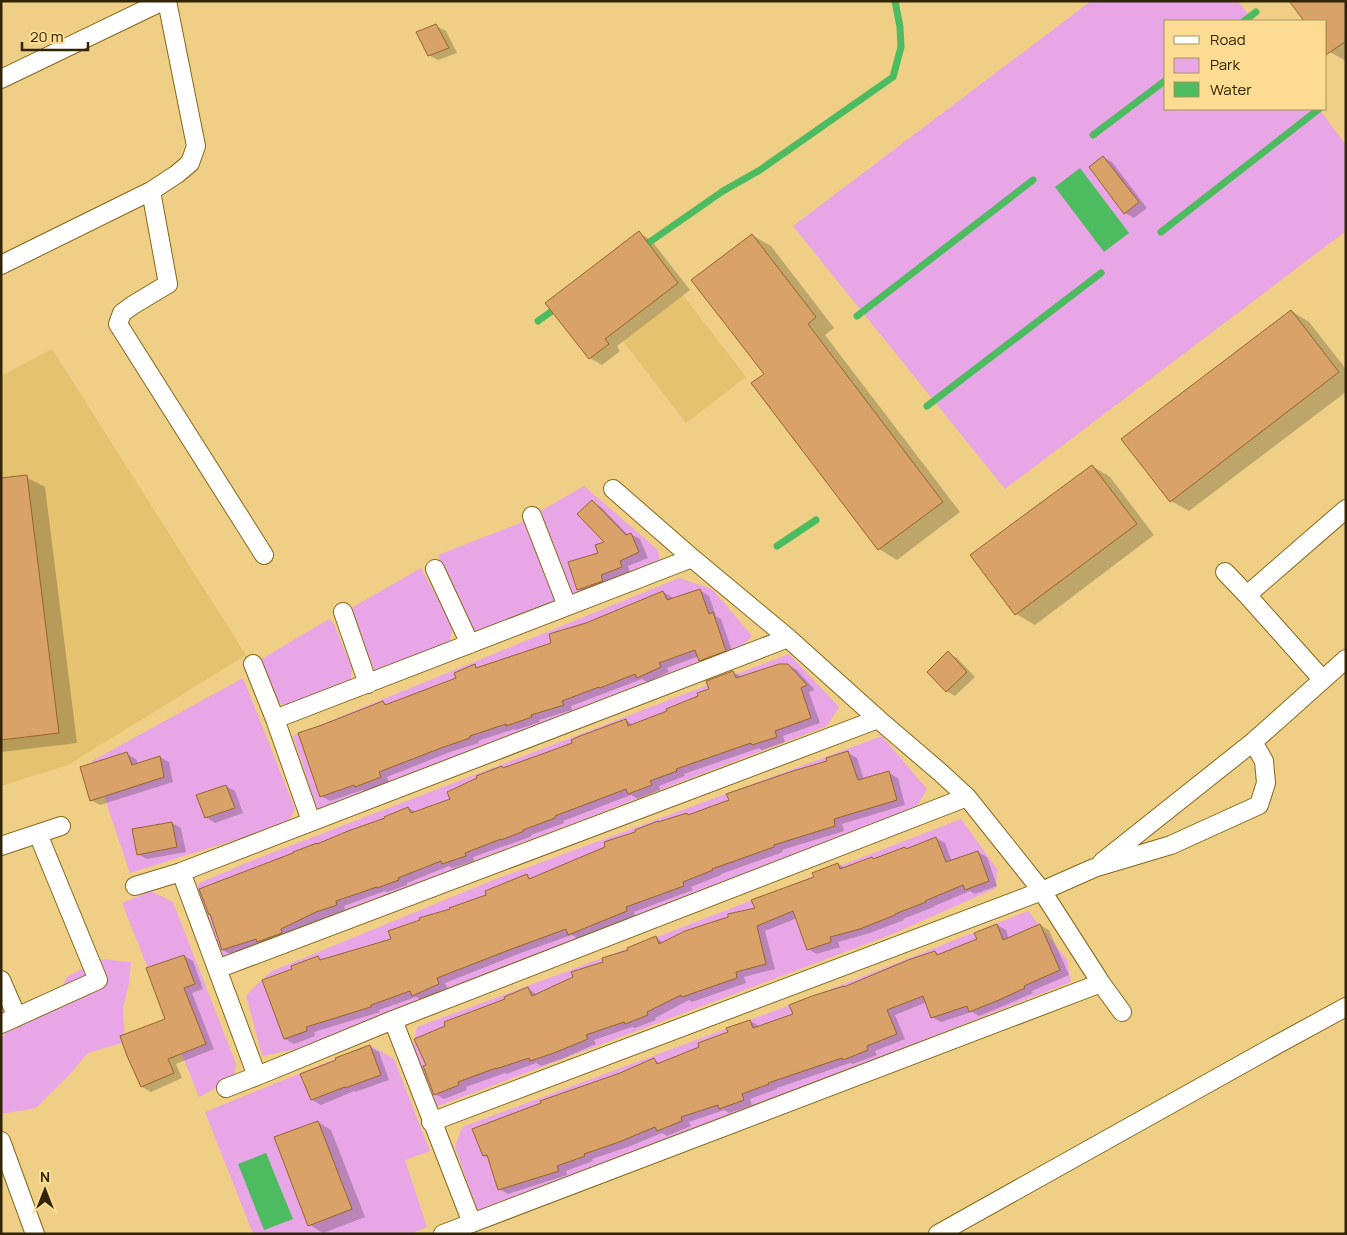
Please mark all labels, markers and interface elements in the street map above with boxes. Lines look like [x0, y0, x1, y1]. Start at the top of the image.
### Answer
scale bar [22, 20, 89, 52]
legend [1164, 20, 1327, 110]
text: 20 m [30, 26, 63, 47]
text: Road [1210, 29, 1246, 50]
text: Park [1210, 54, 1240, 75]
text: Water [1210, 79, 1252, 100]
north arrow [20, 1165, 70, 1215]
text: N [40, 1167, 50, 1186]

